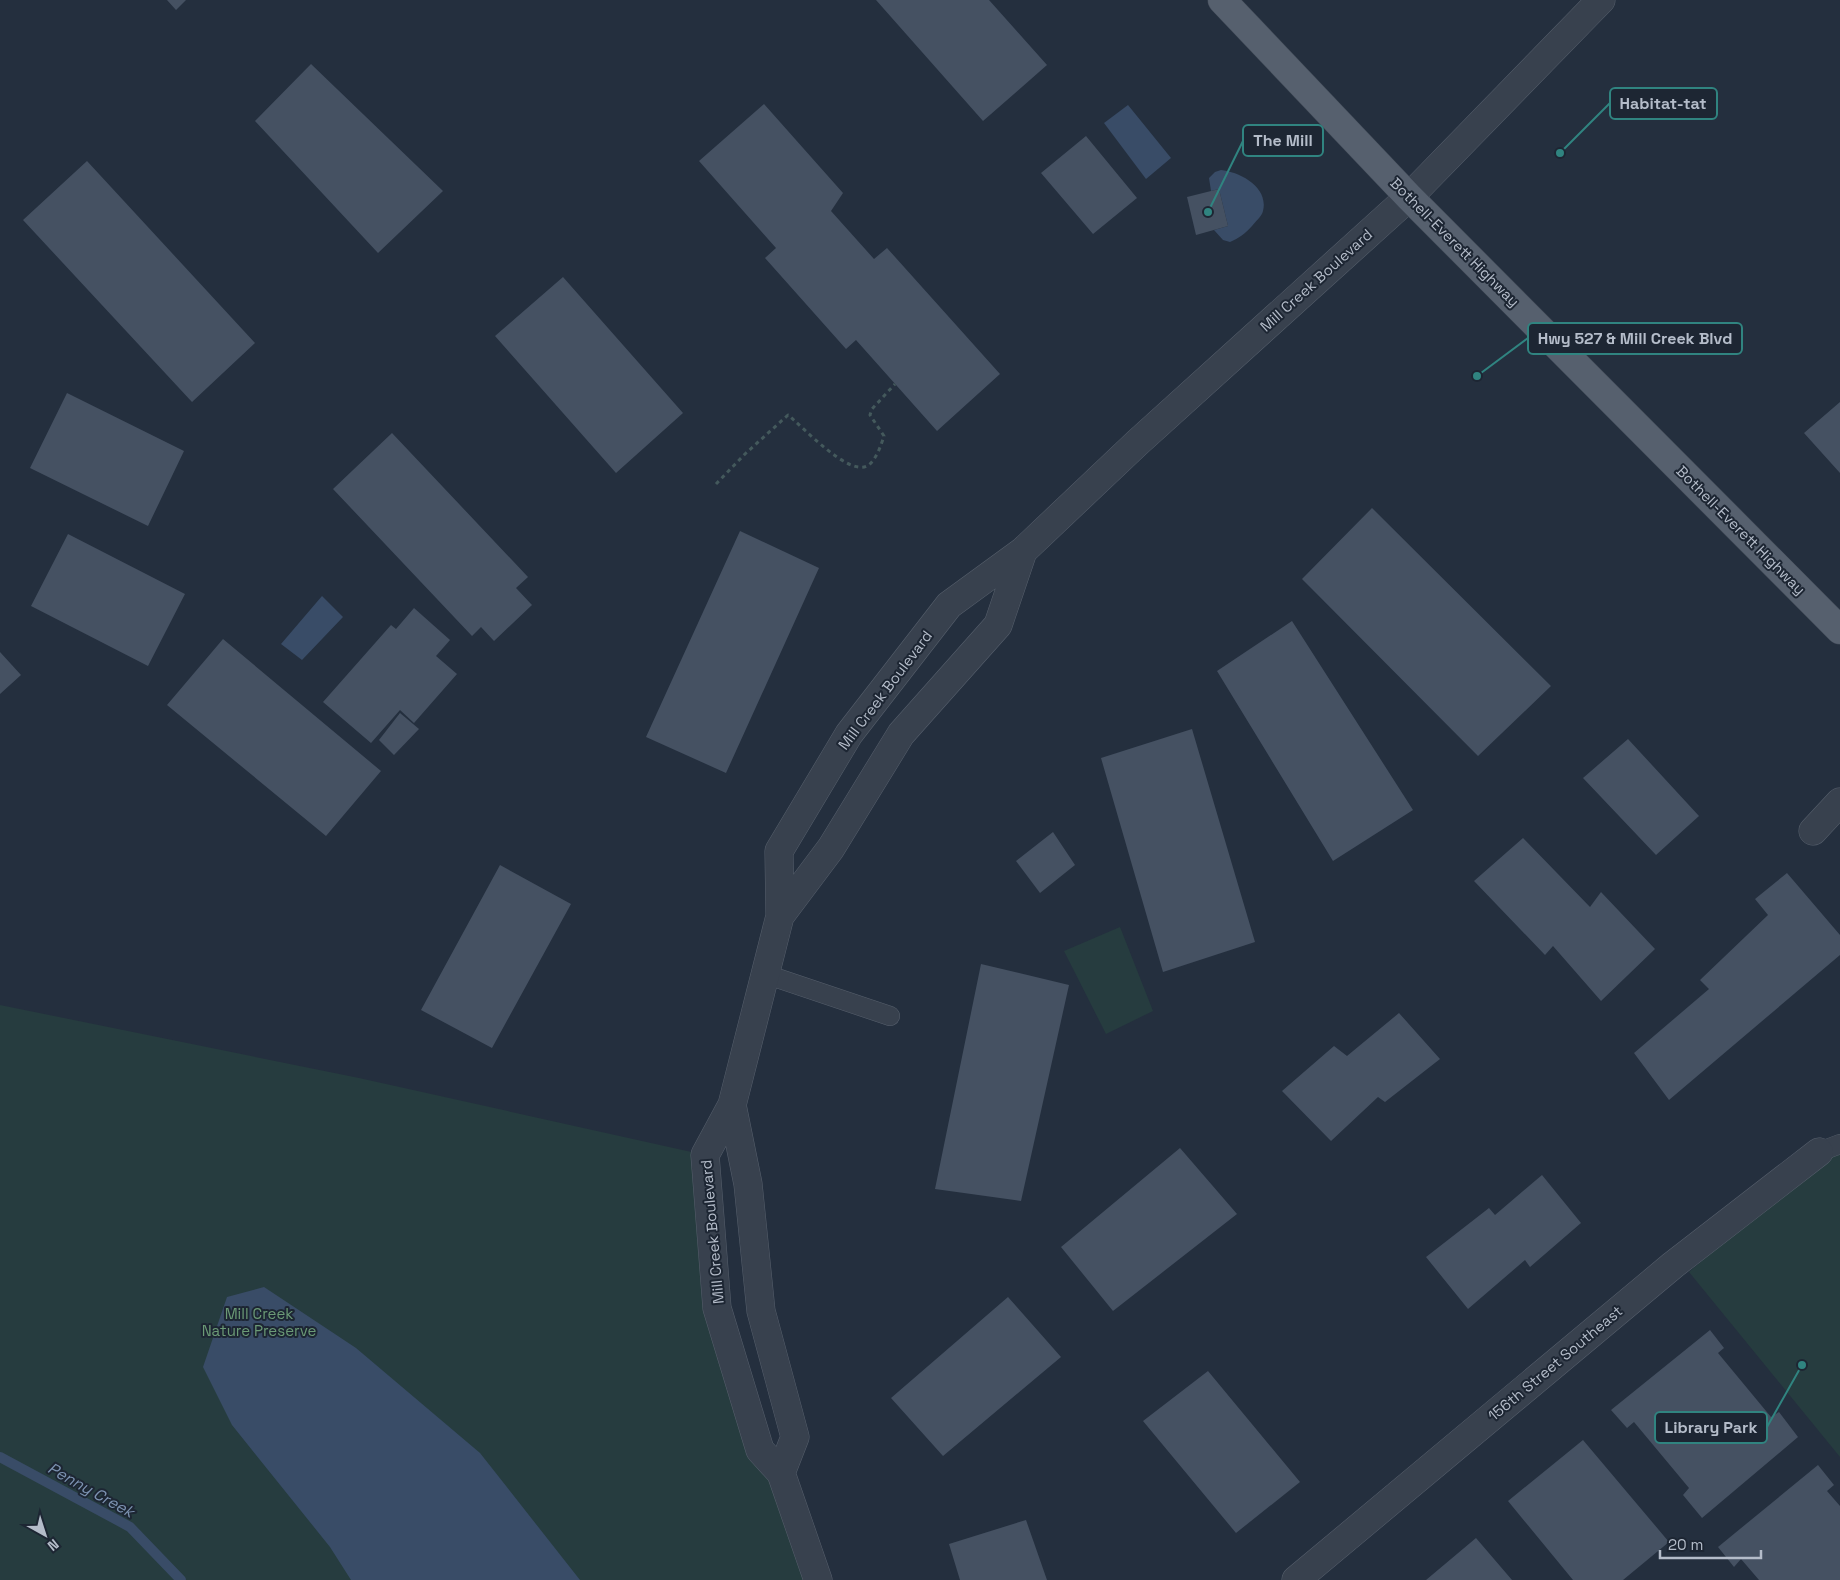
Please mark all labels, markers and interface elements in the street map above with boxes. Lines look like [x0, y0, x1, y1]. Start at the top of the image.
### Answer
callout: Habitat-tat [1610, 88, 1717, 119]
text: Habitat-tat [1620, 93, 1706, 114]
callout: The Mill [1243, 125, 1323, 156]
text: The Mill [1253, 130, 1313, 151]
street label: Bothell-Everett Highway [1386, 173, 1524, 311]
street label: Mill Creek Boulevard [1256, 225, 1376, 335]
callout: Hwy 527 & Mill Creek Blvd [1528, 323, 1742, 354]
text: Hwy 527 & Mill Creek Blvd [1538, 328, 1732, 349]
street label: Bothell-Everett Highway [1672, 461, 1810, 599]
street label: Mill Creek Boulevard [834, 627, 936, 753]
street label: Mill Creek Boulevard [696, 1159, 728, 1305]
street label: 156th Street Southeast [1484, 1301, 1626, 1425]
park label: Mill Creek Nature Preserve [202, 1304, 316, 1340]
callout: Library Park [1655, 1412, 1767, 1443]
text: Library Park [1665, 1417, 1757, 1438]
water label: Penny Creek [44, 1458, 140, 1524]
north arrow [20, 1510, 70, 1560]
scale bar [1660, 1528, 1761, 1560]
text: N [44, 1535, 62, 1555]
text: 20 m [1668, 1535, 1703, 1554]

